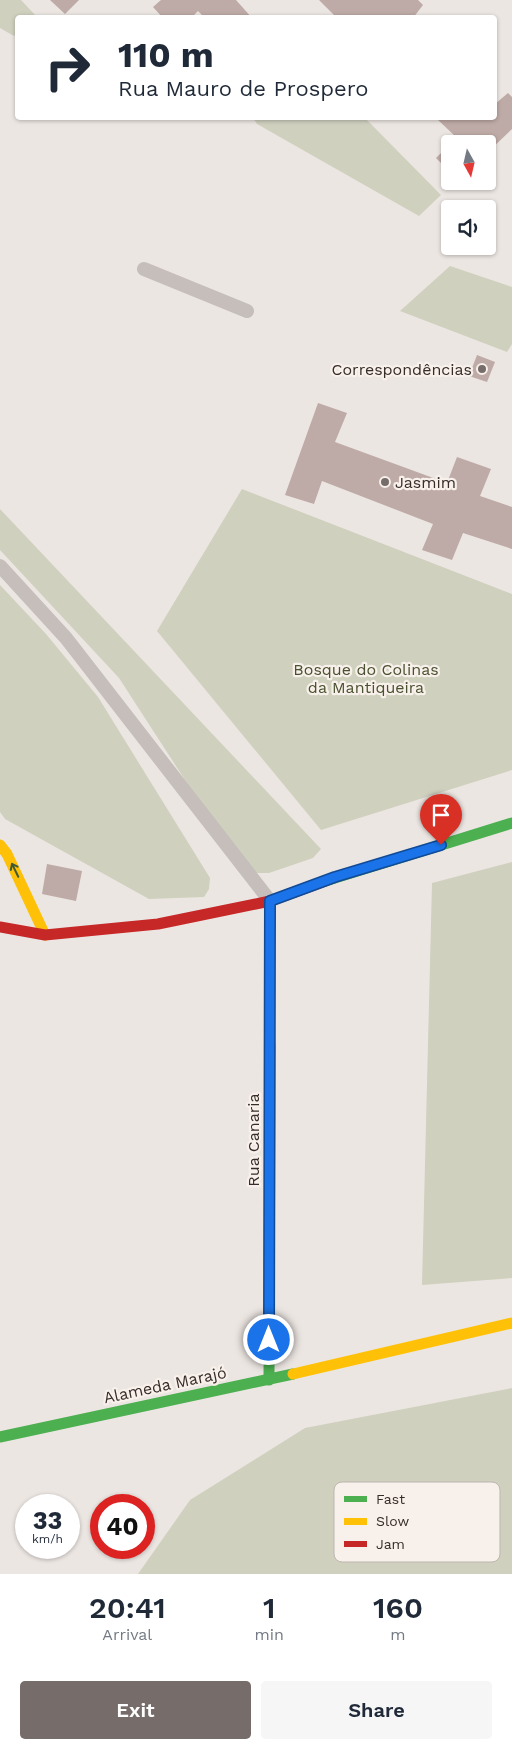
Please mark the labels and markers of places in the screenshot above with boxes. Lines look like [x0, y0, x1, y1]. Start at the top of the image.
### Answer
place label: Correspondências [332, 360, 472, 379]
marker: Correspondências [476, 363, 488, 375]
place label: Jasmim [395, 473, 456, 492]
marker: Jasmim [379, 476, 391, 488]
pin [420, 794, 462, 845]

